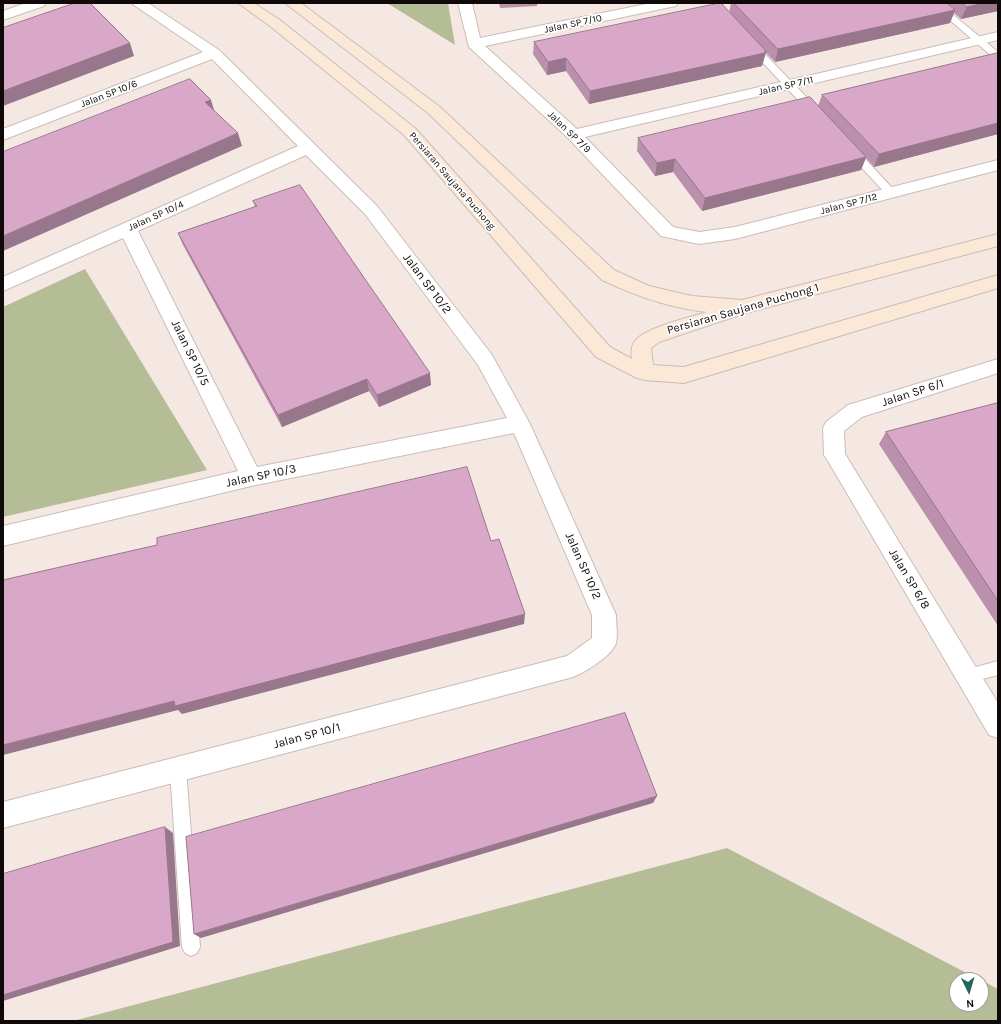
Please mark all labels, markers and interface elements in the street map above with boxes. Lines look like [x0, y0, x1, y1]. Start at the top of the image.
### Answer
street label: Jalan SP 7/10 [543, 12, 603, 36]
street label: Jalan SP 7/11 [757, 74, 815, 98]
street label: Jalan SP 10/6 [79, 78, 139, 110]
street label: Jalan SP 7/9 [545, 109, 593, 155]
street label: Persiaran Saujana Puchong [406, 130, 498, 232]
street label: Jalan SP 7/12 [819, 191, 879, 217]
street label: Jalan SP 10/4 [126, 198, 186, 234]
street label: Jalan SP 10/2 [400, 251, 454, 317]
street label: Persiaran Saujana Puchong 1 [665, 280, 821, 338]
street label: Jalan SP 10/5 [168, 318, 212, 388]
street label: Jalan SP 6/1 [880, 376, 946, 410]
street label: Jalan SP 10/3 [224, 462, 298, 490]
street label: Jalan SP 10/2 [562, 530, 604, 602]
street label: Jalan SP 6/8 [885, 546, 933, 612]
street label: Jalan SP 10/1 [272, 720, 342, 752]
north arrow [949, 972, 989, 1012]
text: N [966, 997, 975, 1010]

